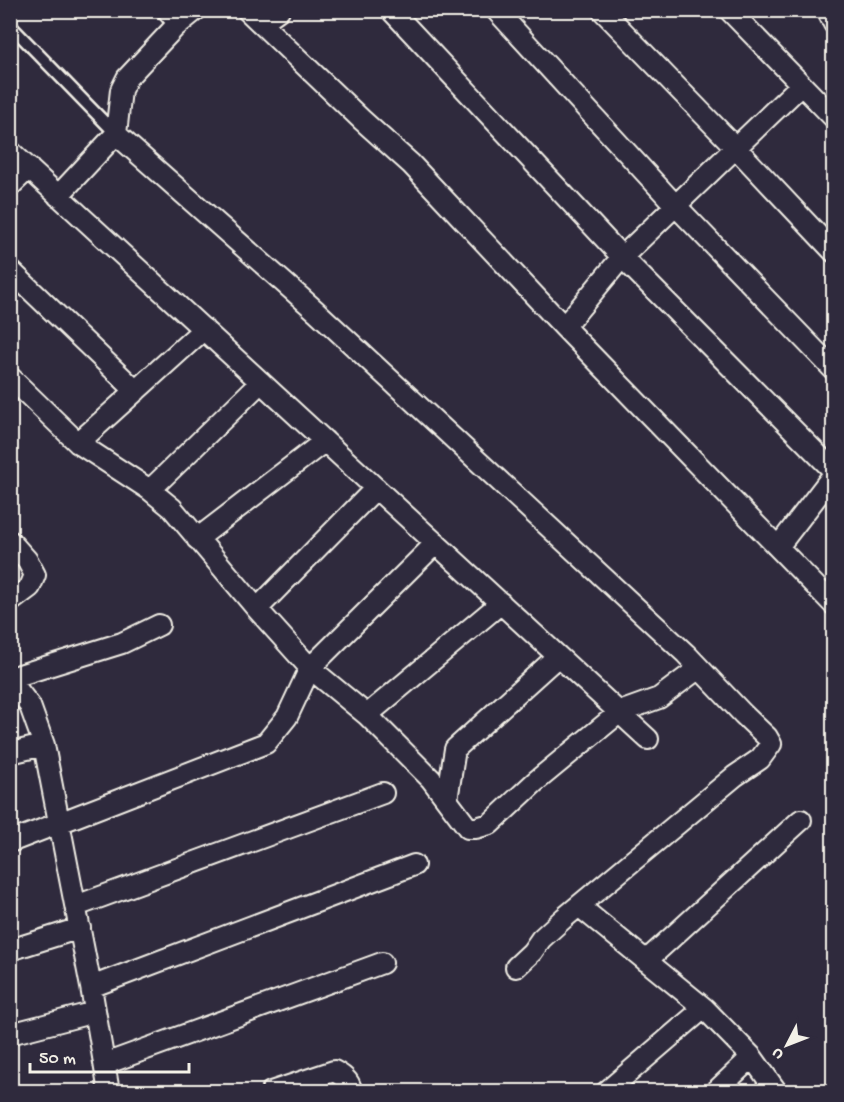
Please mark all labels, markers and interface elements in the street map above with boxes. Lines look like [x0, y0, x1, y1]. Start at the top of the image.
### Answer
north arrow [757, 1015, 817, 1075]
scale bar [30, 1036, 189, 1074]
text: U [768, 1042, 789, 1062]
text: 50 m [39, 1049, 76, 1070]

